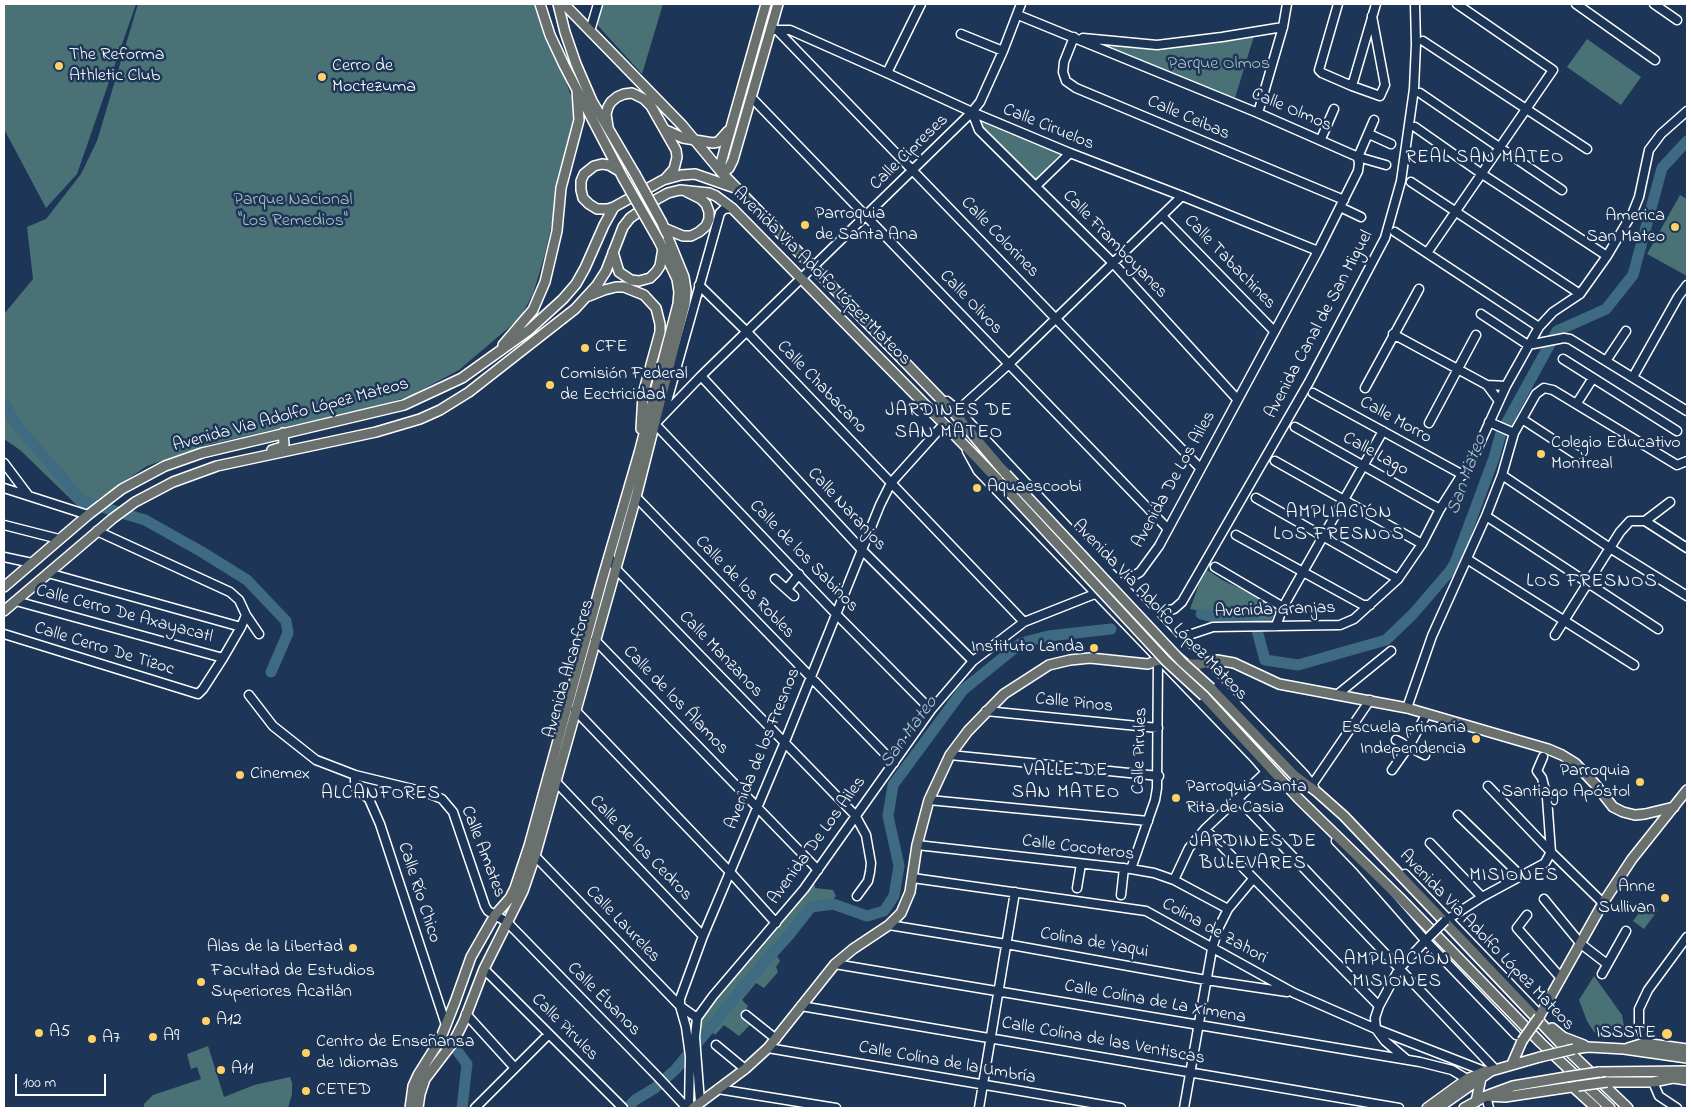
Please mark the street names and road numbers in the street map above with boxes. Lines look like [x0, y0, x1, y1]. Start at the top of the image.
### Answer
street label: Calle Olmos [1247, 84, 1335, 138]
street label: Calle Ceibas [1143, 92, 1233, 146]
street label: Calle Ciruelos [999, 100, 1097, 156]
street label: Calle Cipreses [866, 110, 954, 196]
street label: Avenida Via Adolfo López Mateos [727, 183, 915, 371]
street label: Calle Framboyanes [1057, 186, 1171, 304]
street label: Calle Colorines [955, 193, 1043, 283]
street label: Calle Tabachines [1178, 211, 1280, 315]
street label: Avenida Canal de San Miguel [1261, 227, 1379, 423]
street label: Calle Olivos [934, 266, 1006, 340]
street label: Calle Chabacano [771, 337, 871, 439]
street label: Avenida Via Adolfo López Mateos [171, 374, 411, 458]
street label: Calle Morro [1355, 392, 1435, 450]
street label: Avenida De Los Ailes [1128, 408, 1222, 552]
street label: Calle Lago [1338, 428, 1412, 482]
street label: Calle Naranjos [802, 464, 890, 556]
street label: Calle de los Sabinos [744, 496, 862, 618]
street label: Avenida Via Adolfo López Mateos [1067, 516, 1251, 706]
street label: Calle de los Robles [689, 532, 799, 644]
street label: Calle Cerro De Axayacatl [33, 581, 215, 649]
street label: Avenida Alcanfores [540, 597, 600, 741]
street label: Avenida Granjas [1214, 598, 1336, 624]
street label: Calle Manzanos [673, 607, 767, 703]
street label: Calle Cerro De Tizoc [31, 618, 177, 682]
street label: Calle de los Álamos [617, 642, 733, 760]
street label: Avenida de los Fresnos [722, 665, 806, 833]
street label: Calle Pinos [1034, 689, 1114, 719]
street label: Calle Pirules [1129, 707, 1153, 795]
street label: Avenida De Los Ailes [764, 773, 872, 909]
street label: Calle de los Cedros [584, 791, 696, 907]
street label: Calle Amates [455, 803, 509, 901]
street label: Calle Cocoteros [1021, 831, 1135, 867]
street label: Calle Río Chico [392, 840, 444, 946]
street label: Avenida Via Adolfo López Mateos [1394, 846, 1578, 1036]
street label: Calle Laureles [580, 882, 664, 968]
street label: Colina de Zahori [1157, 894, 1271, 970]
street label: Colina de Yaqui [1038, 924, 1150, 964]
street label: Calle Ébanos [562, 959, 644, 1041]
street label: Calle Colina de La Ximena [1062, 976, 1248, 1030]
street label: Calle Pirules [526, 990, 602, 1066]
street label: Calle Colina de las Ventiscas [1000, 1013, 1206, 1071]
street label: Calle Colina de la Umbría [857, 1038, 1037, 1090]

